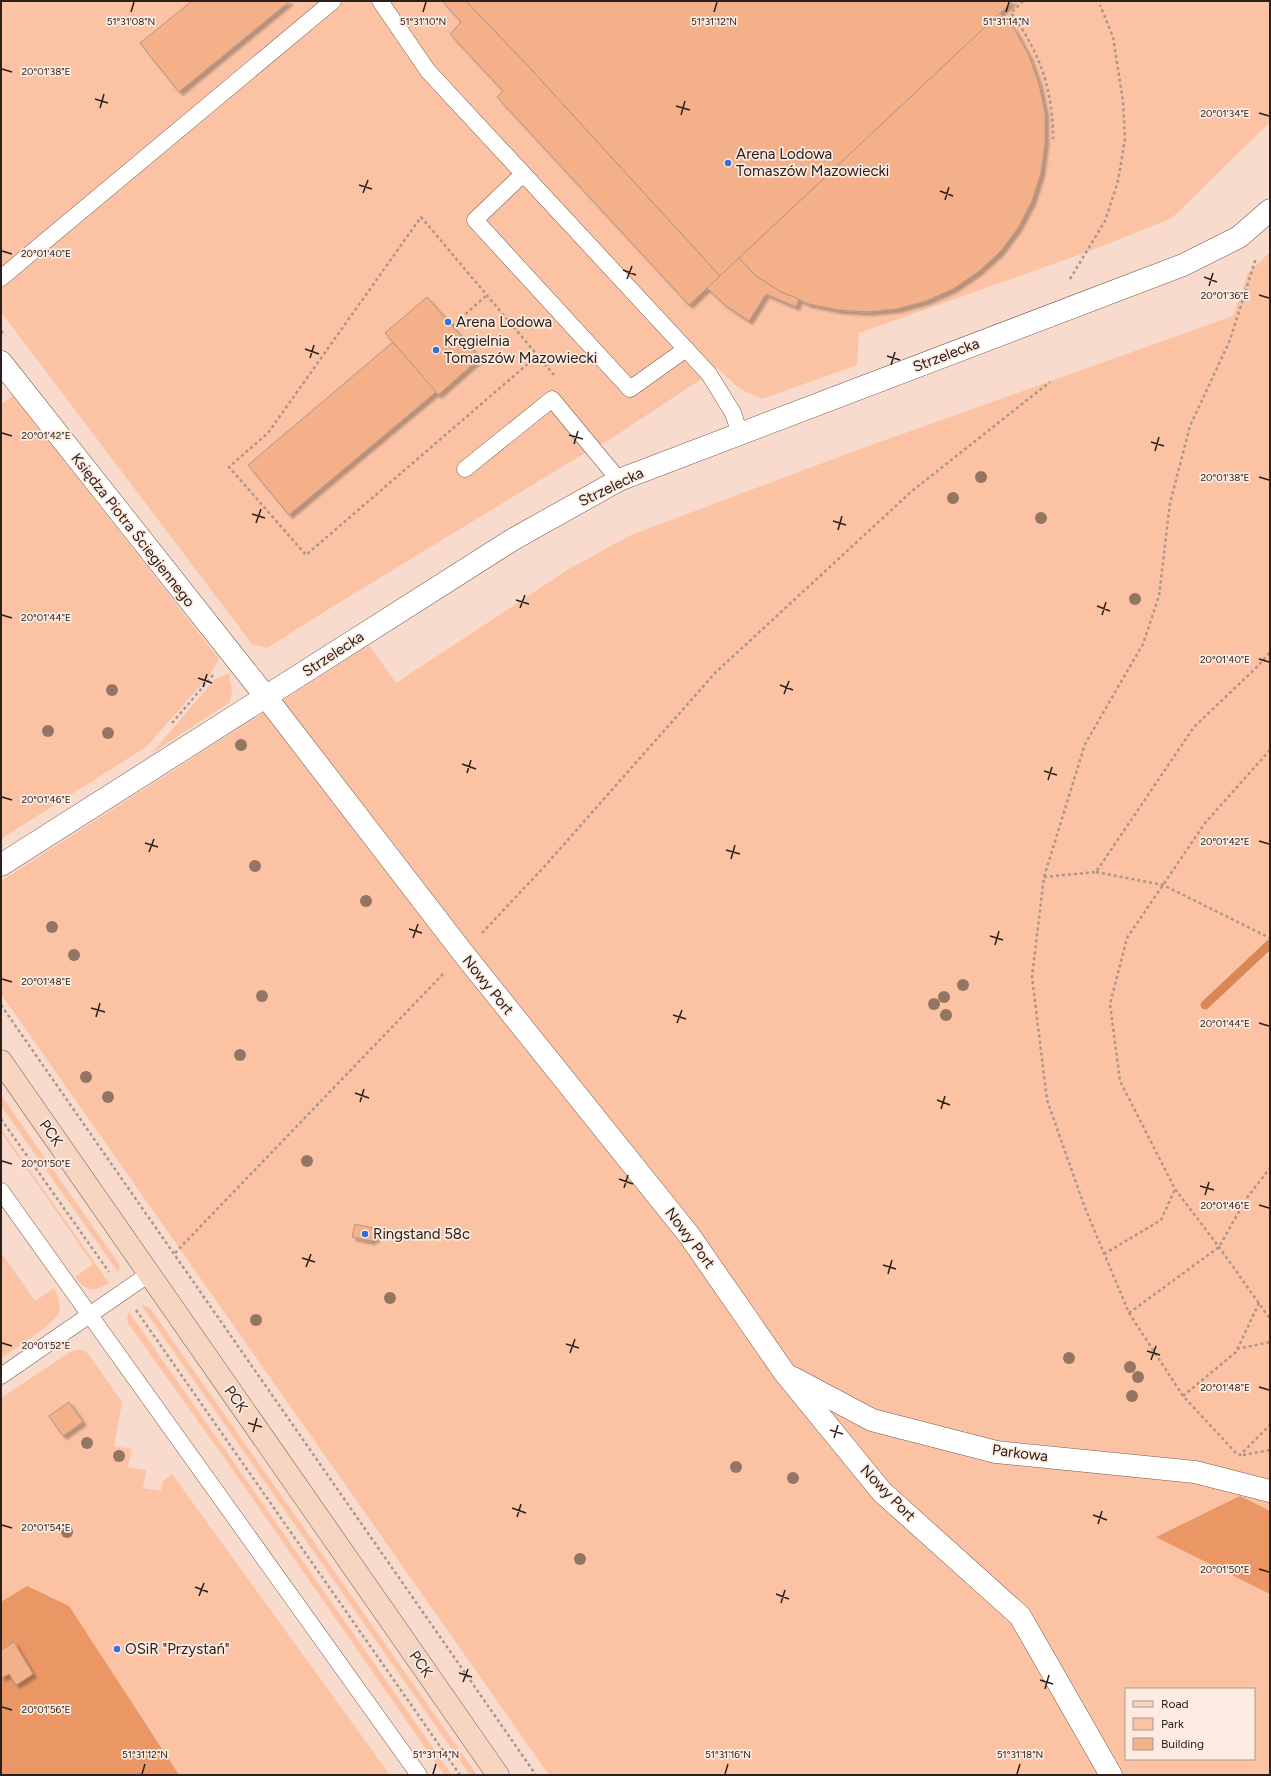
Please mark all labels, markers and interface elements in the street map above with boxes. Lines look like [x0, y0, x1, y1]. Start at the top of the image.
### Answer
text: 51°31'08"N [107, 15, 155, 28]
text: 51°31'10"N [400, 15, 446, 28]
text: 51°31'12"N [691, 15, 737, 28]
text: 51°31'14"N [983, 15, 1029, 28]
text: 20°01'38"E [22, 65, 71, 78]
text: 20°01'34"E [1201, 107, 1250, 120]
place label: Arena Lodowa Tomaszów Mazowiecki [736, 145, 889, 180]
marker: Arena Lodowa Tomaszów Mazowiecki [723, 158, 733, 168]
text: 20°01'40"E [21, 247, 71, 260]
text: 20°01'36"E [1201, 289, 1249, 302]
place label: Arena Lodowa [456, 313, 552, 331]
marker: Arena Lodowa [443, 317, 453, 327]
place label: Kręgielnia Tomaszów Mazowiecki [444, 332, 597, 367]
street label: Strzelecka [910, 334, 982, 376]
marker: Kręgielnia Tomaszów Mazowiecki [431, 345, 441, 355]
text: 20°01'42"E [21, 429, 71, 442]
street label: Księdza Piotra Ściegiennego [67, 450, 199, 611]
street label: Strzelecka [576, 464, 646, 510]
text: 20°01'38"E [1201, 471, 1250, 484]
text: 20°01'44"E [21, 611, 71, 624]
street label: Strzelecka [299, 627, 367, 681]
text: 20°01'40"E [1200, 653, 1250, 666]
text: 20°01'46"E [21, 793, 71, 806]
text: 20°01'42"E [1200, 835, 1250, 848]
street label: Nowy Port [459, 952, 518, 1019]
text: 20°01'48"E [21, 975, 71, 988]
text: 20°01'44"E [1200, 1017, 1250, 1030]
street label: PCK [35, 1116, 67, 1151]
text: 20°01'50"E [21, 1157, 71, 1170]
text: 20°01'46"E [1200, 1199, 1250, 1212]
street label: Nowy Port [661, 1204, 719, 1272]
place label: Ringstand 58c [373, 1225, 470, 1243]
marker: Ringstand 58c [360, 1229, 370, 1239]
text: 20°01'52"E [22, 1339, 70, 1352]
text: 20°01'48"E [1200, 1381, 1250, 1394]
street label: PCK [220, 1382, 252, 1417]
street label: Parkowa [991, 1441, 1049, 1465]
street label: Nowy Port [857, 1461, 920, 1525]
text: 20°01'54"E [21, 1521, 71, 1534]
text: 20°01'50"E [1200, 1563, 1250, 1576]
place label: OSiR "Przystań" [125, 1640, 230, 1658]
marker: OSiR "Przystań" [112, 1644, 122, 1654]
street label: PCK [405, 1647, 437, 1682]
legend [1125, 1688, 1255, 1760]
text: Road [1161, 1697, 1189, 1711]
text: 20°01'56"E [22, 1703, 70, 1716]
text: Park [1161, 1717, 1184, 1731]
text: Building [1161, 1737, 1204, 1751]
text: 51°31'12"N [122, 1748, 168, 1761]
text: 51°31'14"N [413, 1748, 459, 1761]
text: 51°31'16"N [705, 1748, 751, 1761]
text: 51°31'18"N [997, 1748, 1043, 1761]

